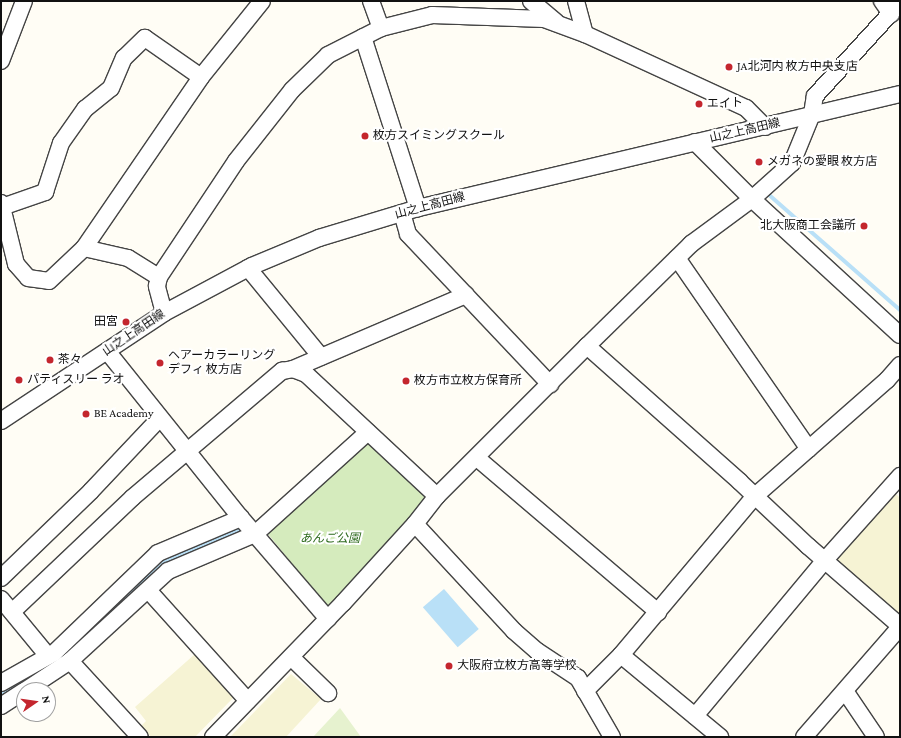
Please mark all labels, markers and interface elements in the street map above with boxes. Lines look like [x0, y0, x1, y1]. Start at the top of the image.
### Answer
place label: JA北河内 枚方中央支店 [737, 60, 858, 74]
marker: JA北河内 枚方中央支店 [724, 62, 734, 72]
place label: エイト [707, 97, 743, 111]
marker: エイト [694, 99, 704, 109]
street label: 山之上高田線 [708, 116, 782, 146]
place label: 枚方スイミングスクール [373, 129, 505, 143]
marker: 枚方スイミングスクール [360, 131, 370, 141]
place label: メガネの愛眼 枚方店 [767, 155, 877, 169]
marker: メガネの愛眼 枚方店 [754, 157, 764, 167]
street label: 山之上高田線 [393, 190, 467, 222]
place label: 北大阪商工会議所 [760, 219, 856, 233]
marker: 北大阪商工会議所 [859, 221, 869, 231]
street label: 山之上高田線 [100, 307, 168, 359]
place label: 田宮 [94, 315, 118, 329]
marker: 田宮 [121, 317, 131, 327]
place label: ヘアーカラーリング デフィ 枚方店 [168, 349, 275, 377]
place label: 茶々 [58, 353, 82, 367]
marker: 茶々 [45, 355, 55, 365]
marker: ヘアーカラーリング デフィ 枚方店 [155, 358, 165, 368]
place label: パティスリー ラオ [27, 373, 125, 387]
place label: 枚方市立枚方保育所 [414, 374, 522, 388]
marker: パティスリー ラオ [14, 375, 24, 385]
marker: 枚方市立枚方保育所 [401, 376, 411, 386]
place label: BE Academy [94, 407, 153, 421]
marker: BE Academy [81, 409, 91, 419]
park label: あんご公園 [300, 532, 360, 546]
place label: 大阪府立枚方高等学校 [457, 659, 577, 673]
marker: 大阪府立枚方高等学校 [444, 661, 454, 671]
north arrow [16, 682, 56, 722]
text: N [40, 695, 53, 705]

